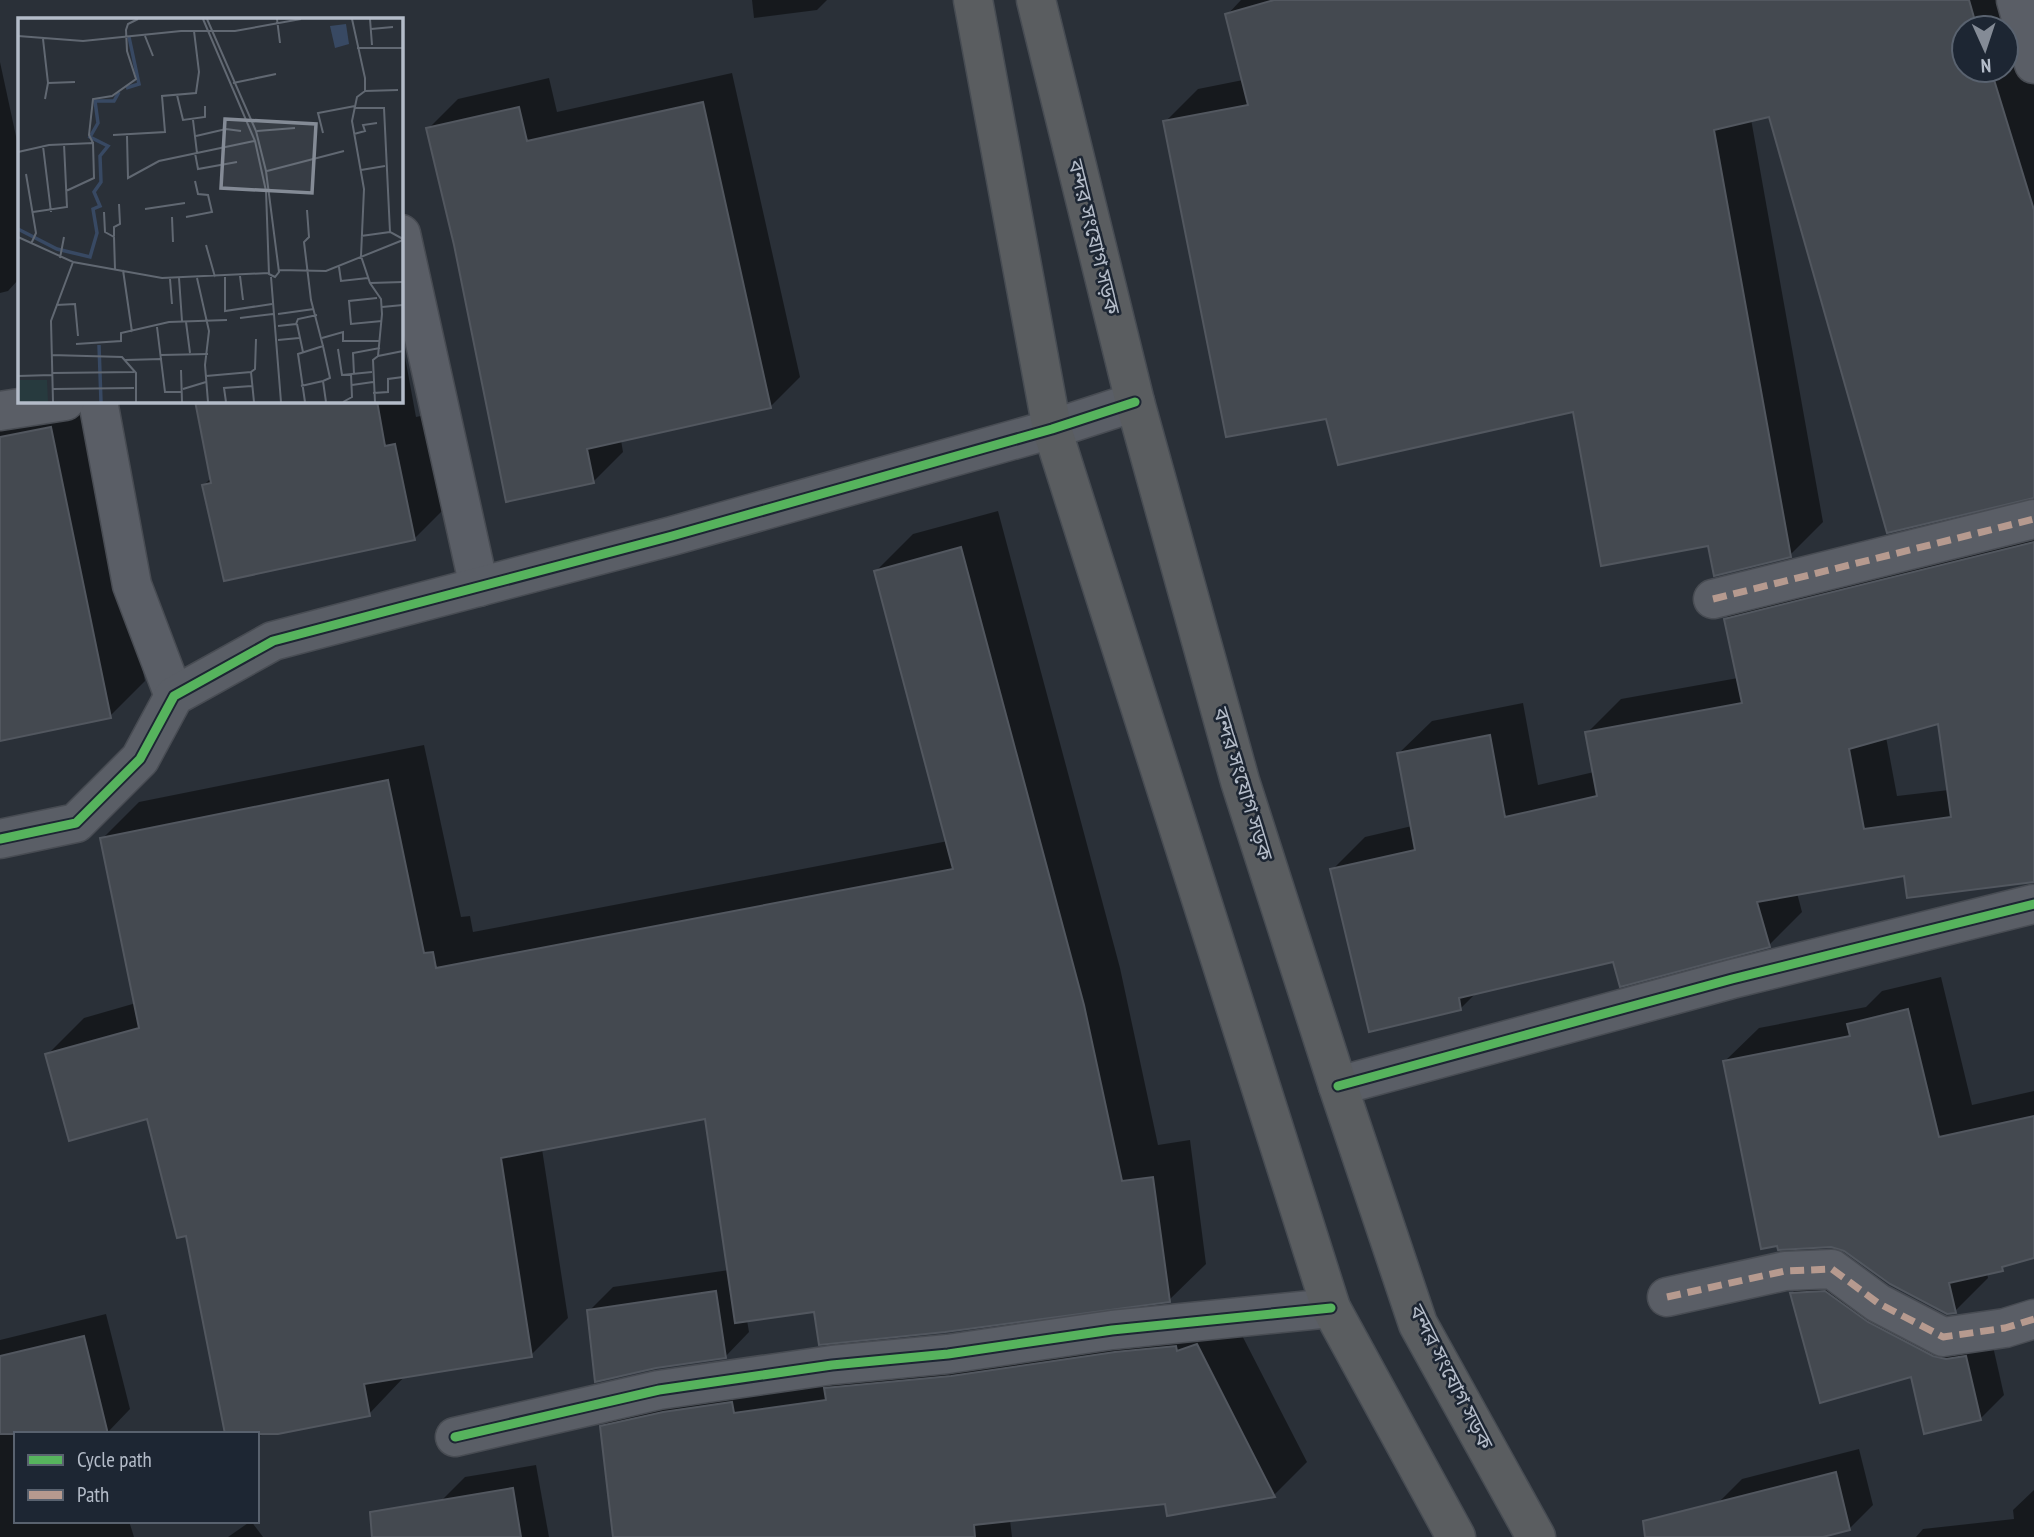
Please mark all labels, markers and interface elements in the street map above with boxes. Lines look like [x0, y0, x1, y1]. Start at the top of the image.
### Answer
north arrow [1950, 14, 2020, 84]
inset map [18, 18, 402, 402]
text: N [1980, 54, 1992, 78]
street label: বন্দর সংযোগ সড়ক [1062, 156, 1127, 318]
street label: বন্দর সংযোগ সড়ক [1207, 703, 1280, 865]
street label: বন্দর সংযোগ সড়ক [1403, 1299, 1500, 1455]
legend [14, 1432, 259, 1523]
text: Cycle path [77, 1446, 152, 1473]
text: Path [77, 1481, 109, 1508]

